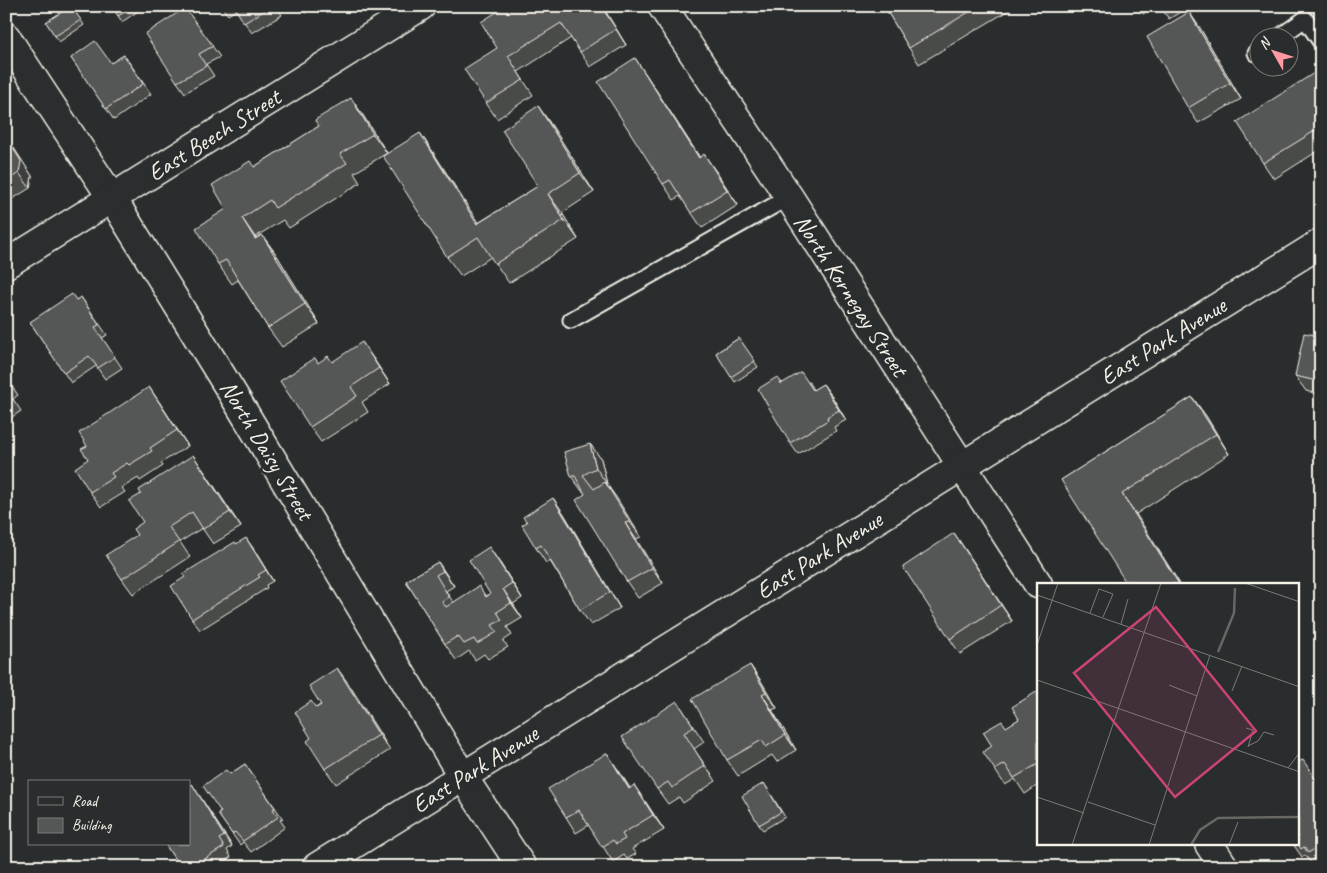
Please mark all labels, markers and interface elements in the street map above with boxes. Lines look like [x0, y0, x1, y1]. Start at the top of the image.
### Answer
north arrow [1250, 28, 1300, 78]
text: N [1255, 34, 1275, 53]
street label: East Beech Street [142, 81, 288, 188]
street label: North Kornegay Street [787, 208, 916, 383]
street label: East Park Avenue [1094, 289, 1234, 392]
street label: North Daisy Street [214, 375, 322, 527]
street label: East Park Avenue [750, 503, 890, 606]
inset map [1037, 583, 1300, 846]
street label: East Park Avenue [406, 717, 546, 820]
legend [28, 780, 190, 846]
text: Road [72, 792, 99, 811]
text: Building [72, 816, 112, 835]

